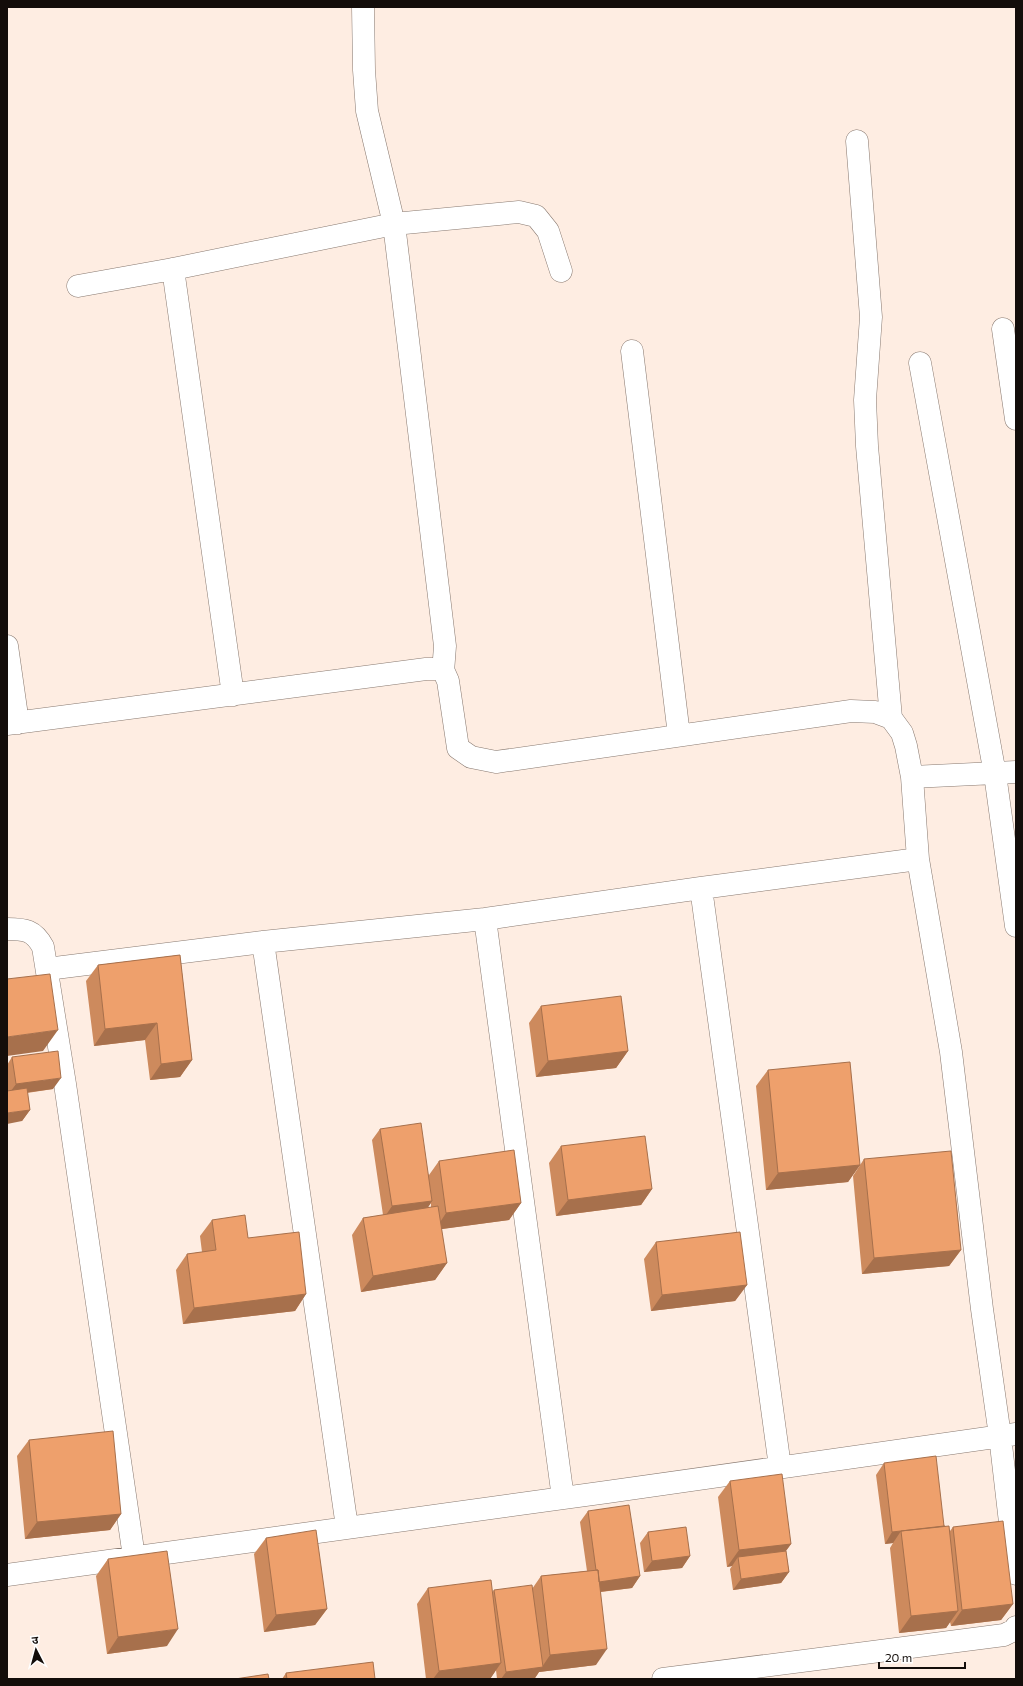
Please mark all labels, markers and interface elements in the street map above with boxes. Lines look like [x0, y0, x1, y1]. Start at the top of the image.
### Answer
north arrow [16, 1630, 56, 1670]
text: उ [31, 1633, 39, 1646]
scale bar [879, 1644, 965, 1670]
text: 20 m [885, 1650, 912, 1664]

